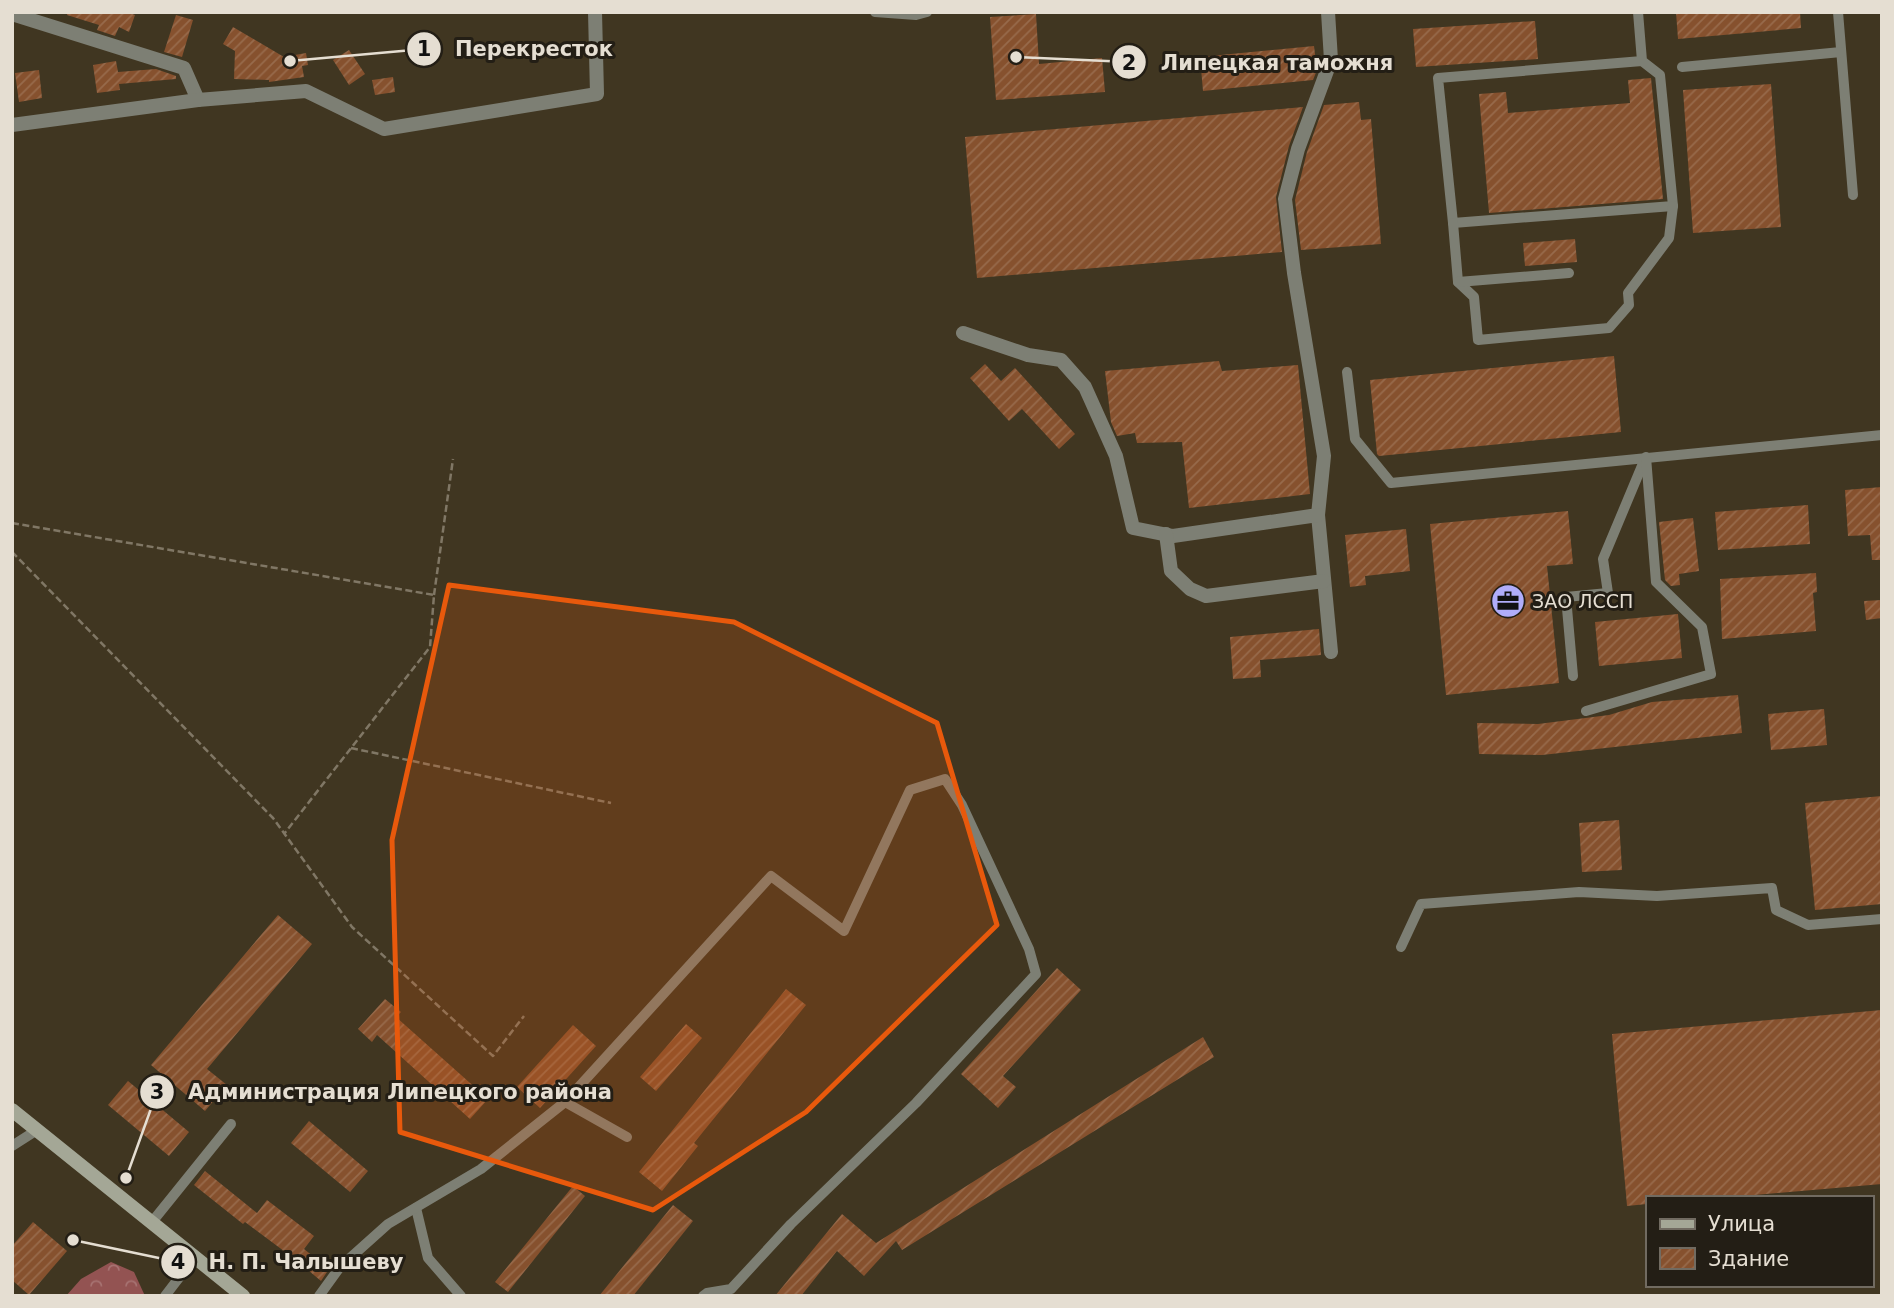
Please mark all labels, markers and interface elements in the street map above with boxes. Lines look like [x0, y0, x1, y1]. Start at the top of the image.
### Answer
callout: Перекресток [407, 28, 627, 70]
text: 1 [417, 37, 431, 61]
text: Перекресток [455, 37, 613, 61]
callout: Липецкая таможня [1112, 41, 1407, 83]
text: 2 [1122, 51, 1136, 75]
text: Липецкая таможня [1161, 51, 1393, 75]
office icon: ЗАО ЛССП [1489, 582, 1527, 620]
place label: ЗАО ЛССП [1532, 590, 1633, 612]
callout: Администрация Липецкого района [139, 1071, 626, 1113]
text: 3 [150, 1080, 164, 1104]
text: Администрация Липецкого района [188, 1080, 612, 1104]
legend [1646, 1196, 1873, 1287]
text: Улица [1708, 1212, 1775, 1236]
callout: Н. П. Чалышеву [160, 1241, 418, 1283]
text: Здание [1708, 1247, 1789, 1271]
text: 4 [171, 1250, 185, 1274]
text: Н. П. Чалышеву [209, 1250, 404, 1274]

